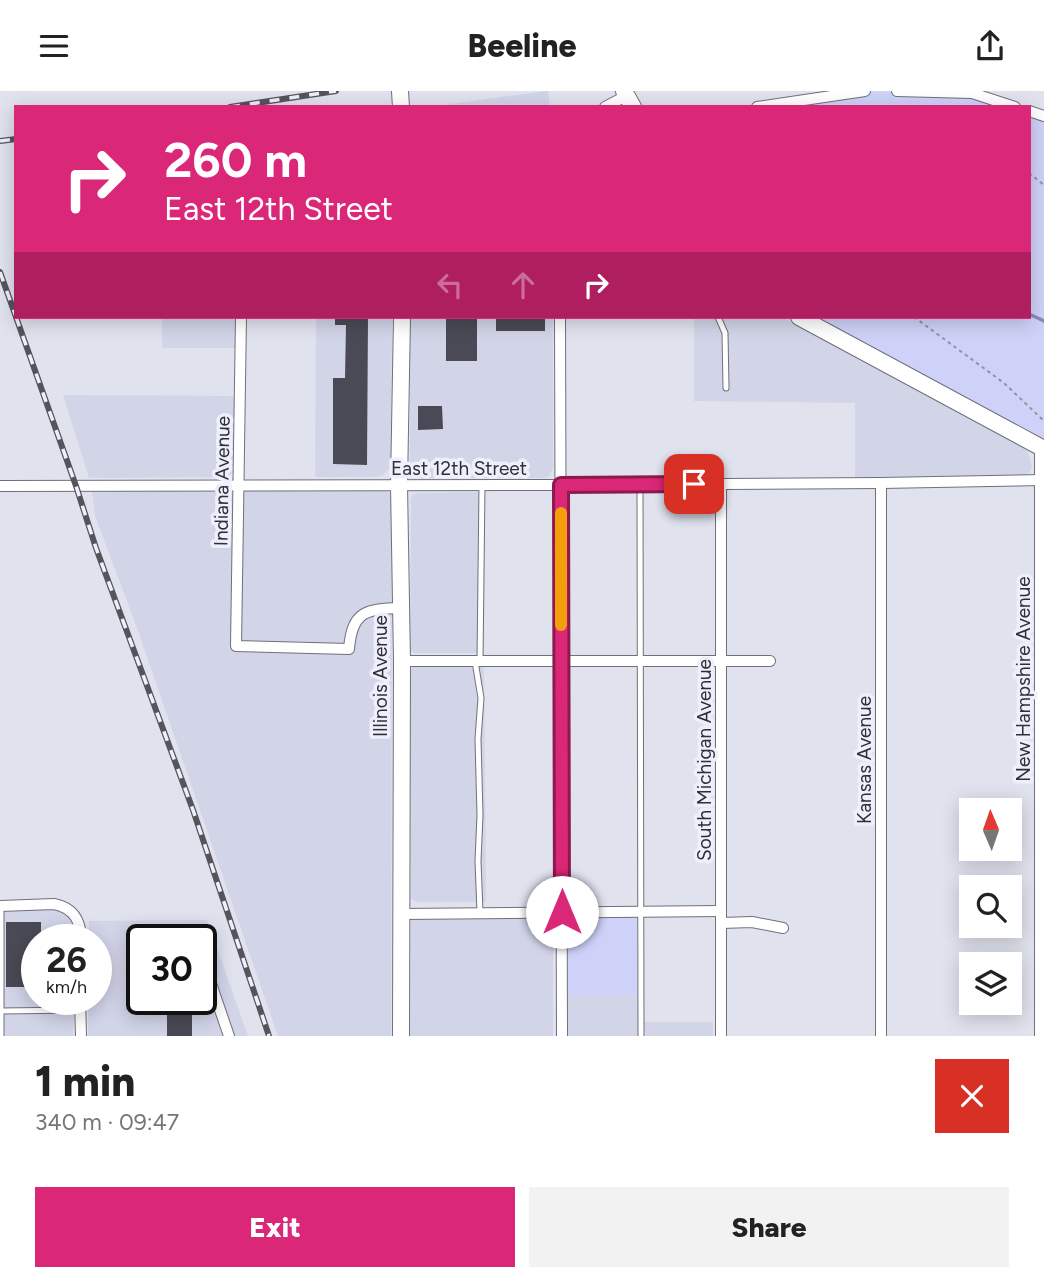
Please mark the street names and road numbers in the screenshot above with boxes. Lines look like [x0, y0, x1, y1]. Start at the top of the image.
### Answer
street label: Indiana Avenue [209, 416, 235, 546]
street label: East 12th Street [391, 457, 527, 480]
street label: New Hampshire Avenue [1012, 576, 1035, 782]
street label: Illinois Avenue [369, 615, 392, 737]
street label: South Michigan Avenue [693, 659, 716, 861]
street label: Kansas Avenue [853, 696, 876, 824]

